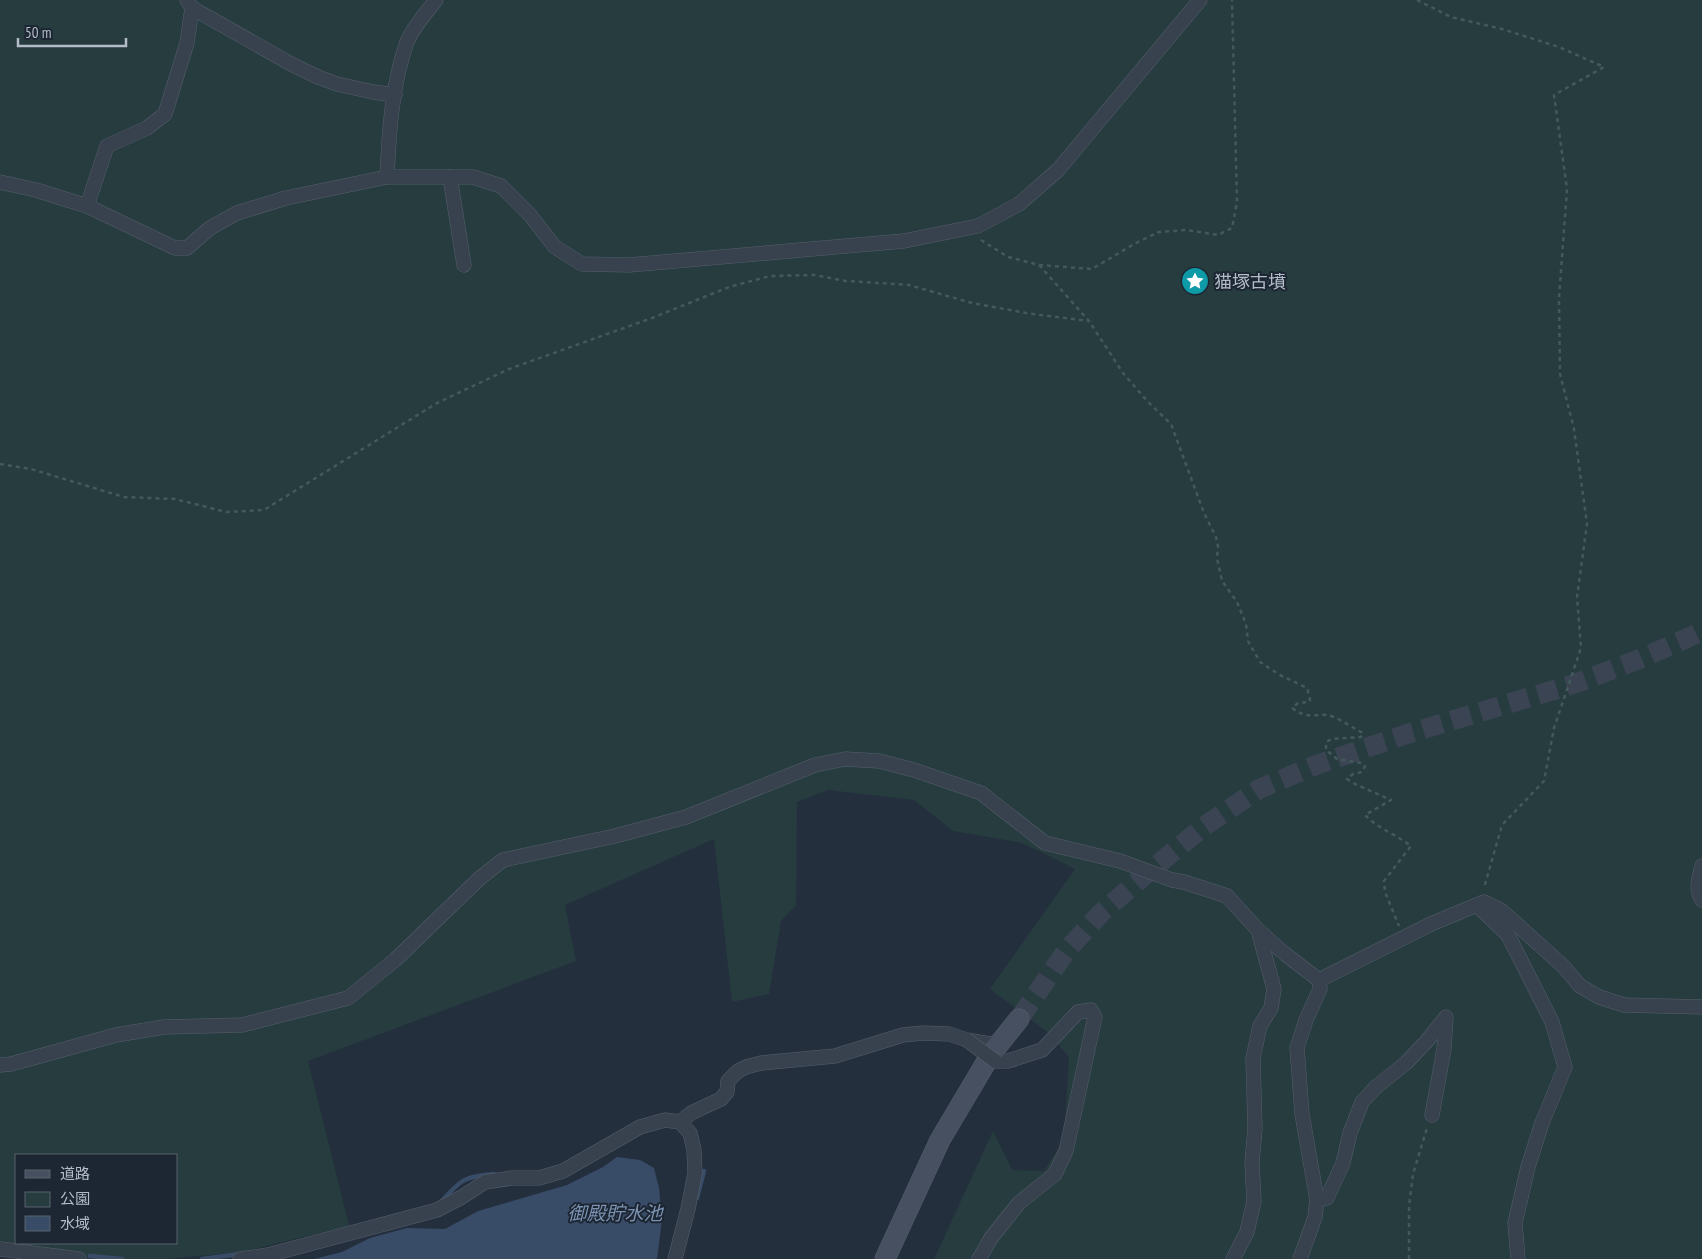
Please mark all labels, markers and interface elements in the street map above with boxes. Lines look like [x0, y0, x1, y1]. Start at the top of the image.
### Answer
scale bar [18, 15, 125, 47]
text: 50 m [25, 23, 51, 42]
place icon: 猫塚古墳 [1180, 266, 1210, 296]
place label: 猫塚古墳 [1214, 270, 1286, 293]
legend [15, 1154, 178, 1244]
text: 道路 [60, 1164, 90, 1183]
text: 公園 [60, 1189, 90, 1208]
water label: 御殿貯水池 [567, 1201, 664, 1225]
text: 水域 [60, 1214, 90, 1233]

